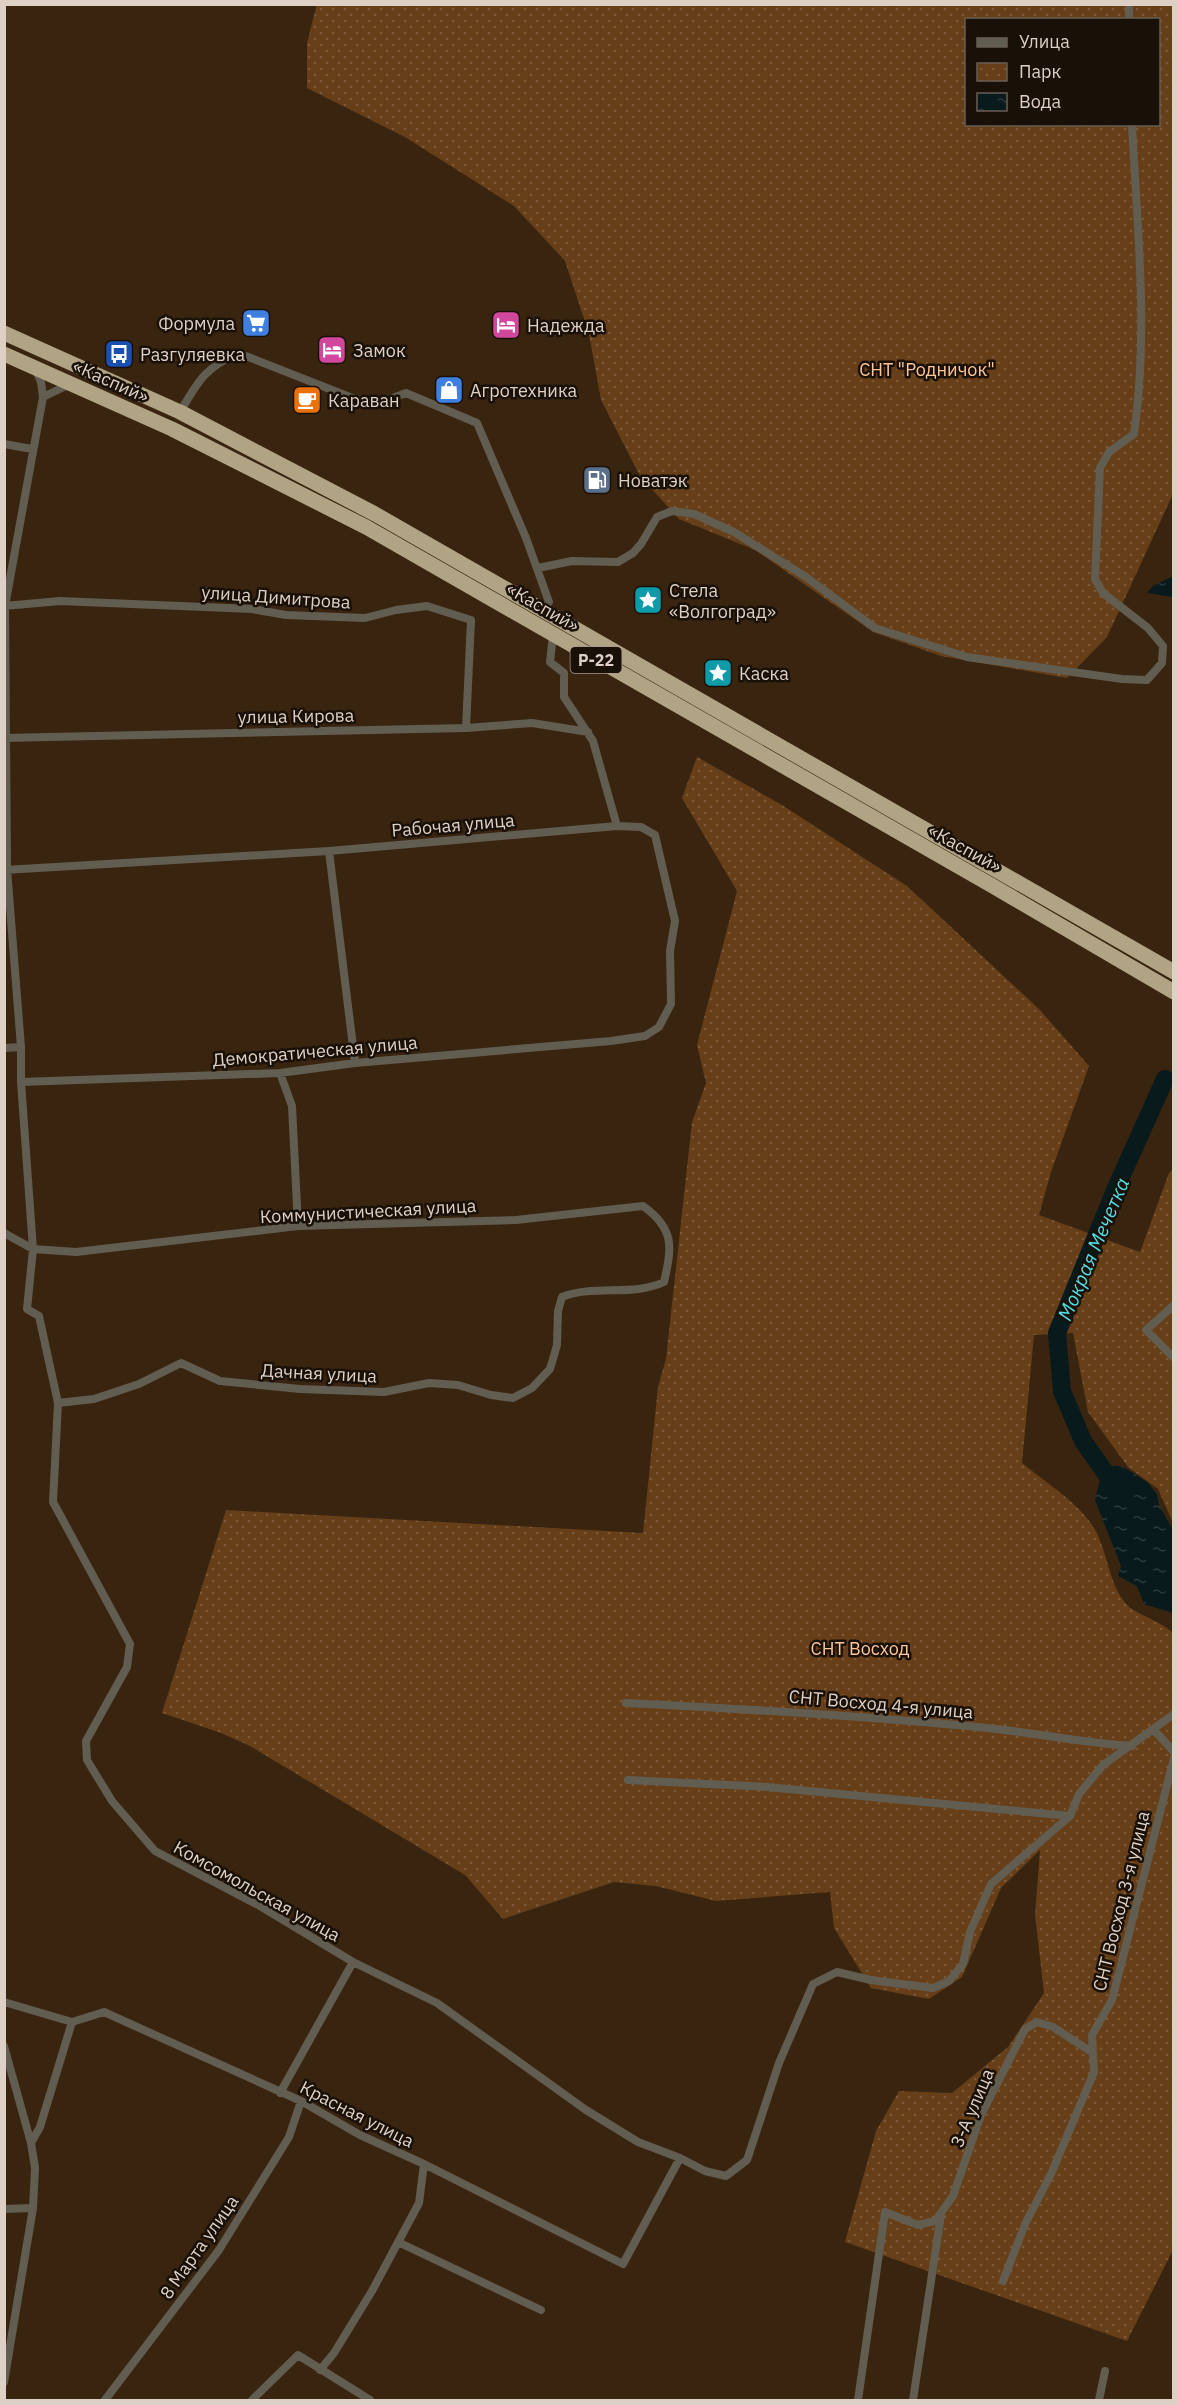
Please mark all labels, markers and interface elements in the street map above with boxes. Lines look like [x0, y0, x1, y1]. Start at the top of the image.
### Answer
legend [965, 18, 1160, 126]
text: Улица [1019, 30, 1070, 53]
text: Парк [1019, 60, 1062, 83]
text: Вода [1019, 90, 1062, 113]
supermarket icon: Формула [240, 307, 272, 339]
hotel icon: Надежда [490, 309, 522, 341]
place label: Формула [158, 312, 235, 335]
place label: Надежда [527, 314, 605, 337]
hotel icon: Замок [316, 334, 348, 366]
bus stop icon: Разгуляевка [103, 338, 135, 370]
place label: Замок [353, 339, 406, 362]
place label: Разгуляевка [140, 343, 245, 366]
street label: «Каспий» [70, 354, 152, 408]
park label: СНТ "Родничок" [859, 358, 995, 381]
shop icon: Агротехника [433, 374, 465, 406]
place label: Агротехника [470, 379, 578, 402]
cafe icon: Караван [291, 384, 323, 416]
place label: Караван [328, 389, 400, 412]
fuel station icon: Новатэк [581, 464, 613, 496]
place label: Новатэк [618, 469, 688, 492]
street label: «Каспий» [502, 577, 584, 637]
place label: Стела «Волгоград» [669, 579, 776, 623]
street label: улица Димитрова [201, 580, 352, 614]
place icon: Стела «Волгоград» [632, 584, 664, 616]
road number: Р-22 [570, 647, 622, 673]
place icon: Каска [702, 657, 734, 689]
place label: Каска [739, 662, 789, 685]
street label: улица Кирова [238, 703, 355, 729]
street label: Рабочая улица [390, 808, 516, 842]
street label: «Каспий» [924, 818, 1006, 878]
street label: Демократическая улица [211, 1031, 419, 1071]
water label: Мокрая Мечетка [1051, 1173, 1135, 1325]
street label: Коммунистическая улица [259, 1194, 477, 1228]
street label: Дачная улица [260, 1358, 378, 1388]
park label: СНТ Восход [811, 1637, 910, 1660]
street label: СНТ Восход 4-я улица [788, 1684, 974, 1724]
street label: СНТ Восход 3-я улица [1087, 1808, 1155, 1993]
street label: Комсомольская улица [170, 1836, 345, 1947]
street label: 3-А улица [945, 2065, 999, 2151]
street label: Красная улица [296, 2075, 418, 2153]
street label: 8 Марта улица [155, 2190, 243, 2303]

